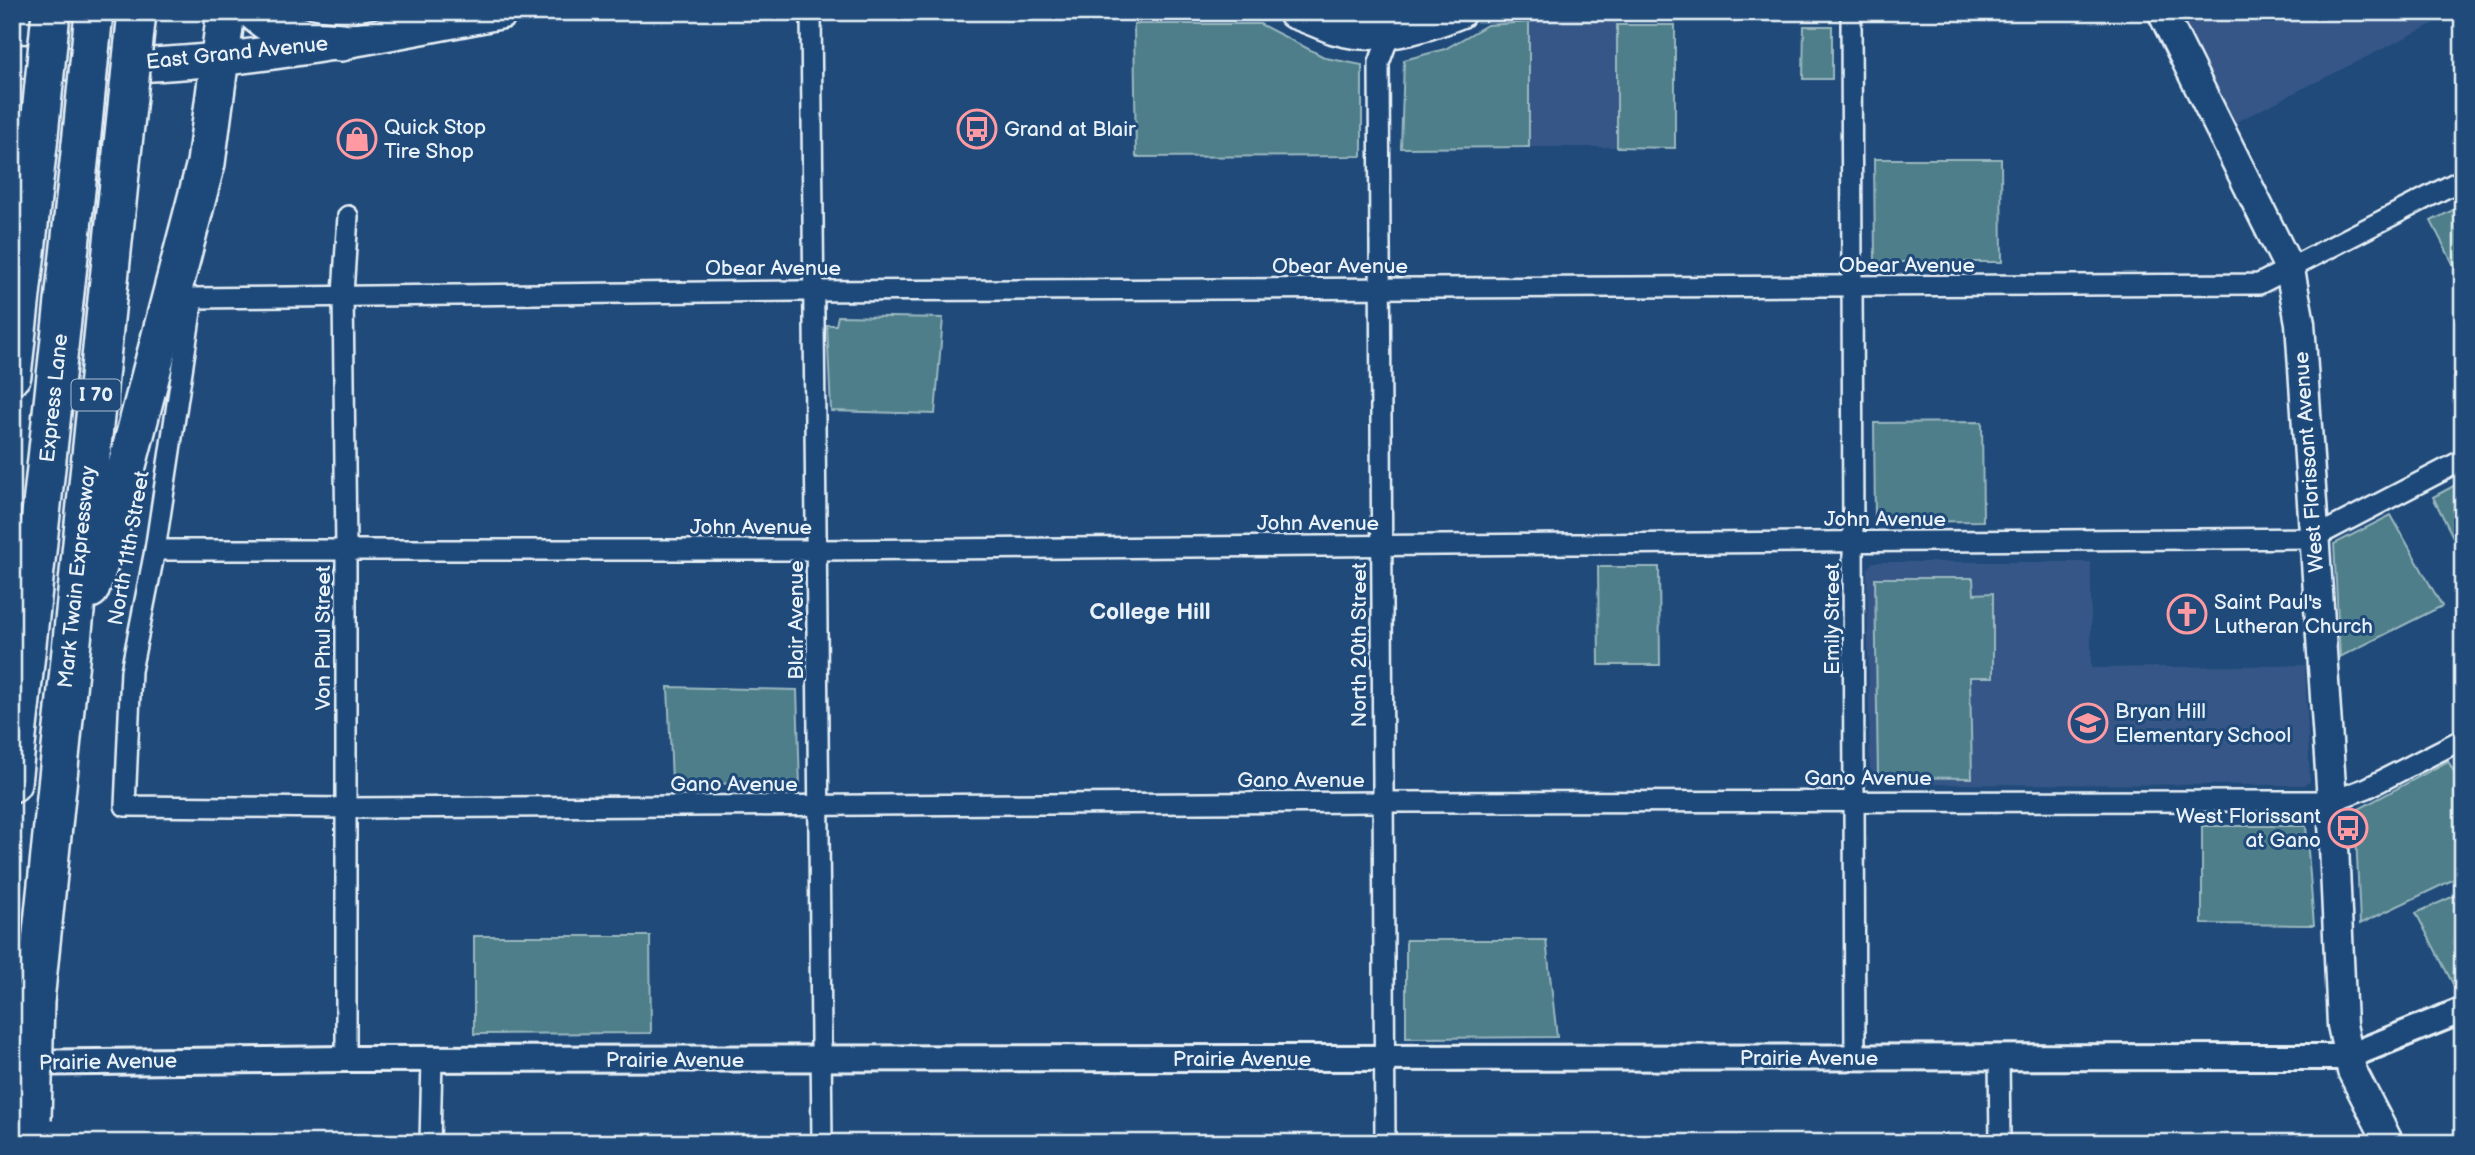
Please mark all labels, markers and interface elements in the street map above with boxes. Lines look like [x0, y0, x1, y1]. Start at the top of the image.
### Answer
street label: East Grand Avenue [145, 31, 329, 75]
bus stop icon: Grand at Blair [956, 108, 998, 150]
place label: Quick Stop Tire Shop [384, 115, 486, 164]
place label: Grand at Blair [1004, 117, 1136, 142]
shop icon: Quick Stop Tire Shop [336, 118, 378, 160]
street label: Obear Avenue [1839, 253, 1975, 278]
street label: Obear Avenue [1272, 254, 1408, 279]
street label: Obear Avenue [705, 256, 841, 281]
street label: Express Lane [35, 332, 73, 464]
street label: West Florissant Avenue [2289, 351, 2329, 573]
road number: I 70 [72, 380, 120, 410]
street label: Mark Twain Expressway [53, 464, 101, 689]
street label: North 11th Street [103, 468, 155, 627]
street label: John Avenue [1824, 507, 1946, 532]
street label: John Avenue [1257, 511, 1379, 536]
street label: John Avenue [690, 515, 812, 540]
street label: Blair Avenue [784, 560, 809, 680]
street label: North 20th Street [1347, 562, 1372, 727]
street label: Emily Street [1820, 563, 1845, 675]
street label: Von Phul Street [311, 565, 336, 710]
place label: Saint Paul's Lutheran Church [2214, 590, 2373, 639]
church icon: Saint Paul's Lutheran Church [2166, 593, 2208, 635]
district label: College Hill [1090, 598, 1210, 626]
place label: Bryan Hill Elementary School [2115, 699, 2291, 748]
school or university icon: Bryan Hill Elementary School [2067, 702, 2109, 744]
street label: Gano Avenue [1804, 766, 1932, 791]
street label: Gano Avenue [1237, 768, 1365, 793]
street label: Gano Avenue [670, 772, 798, 797]
place label: West Florissant at Gano [2176, 804, 2322, 853]
bus stop icon: West Florissant at Gano [2327, 807, 2369, 849]
street label: Prairie Avenue [1740, 1046, 1878, 1071]
street label: Prairie Avenue [1173, 1047, 1311, 1072]
street label: Prairie Avenue [39, 1048, 177, 1076]
street label: Prairie Avenue [606, 1048, 744, 1073]

